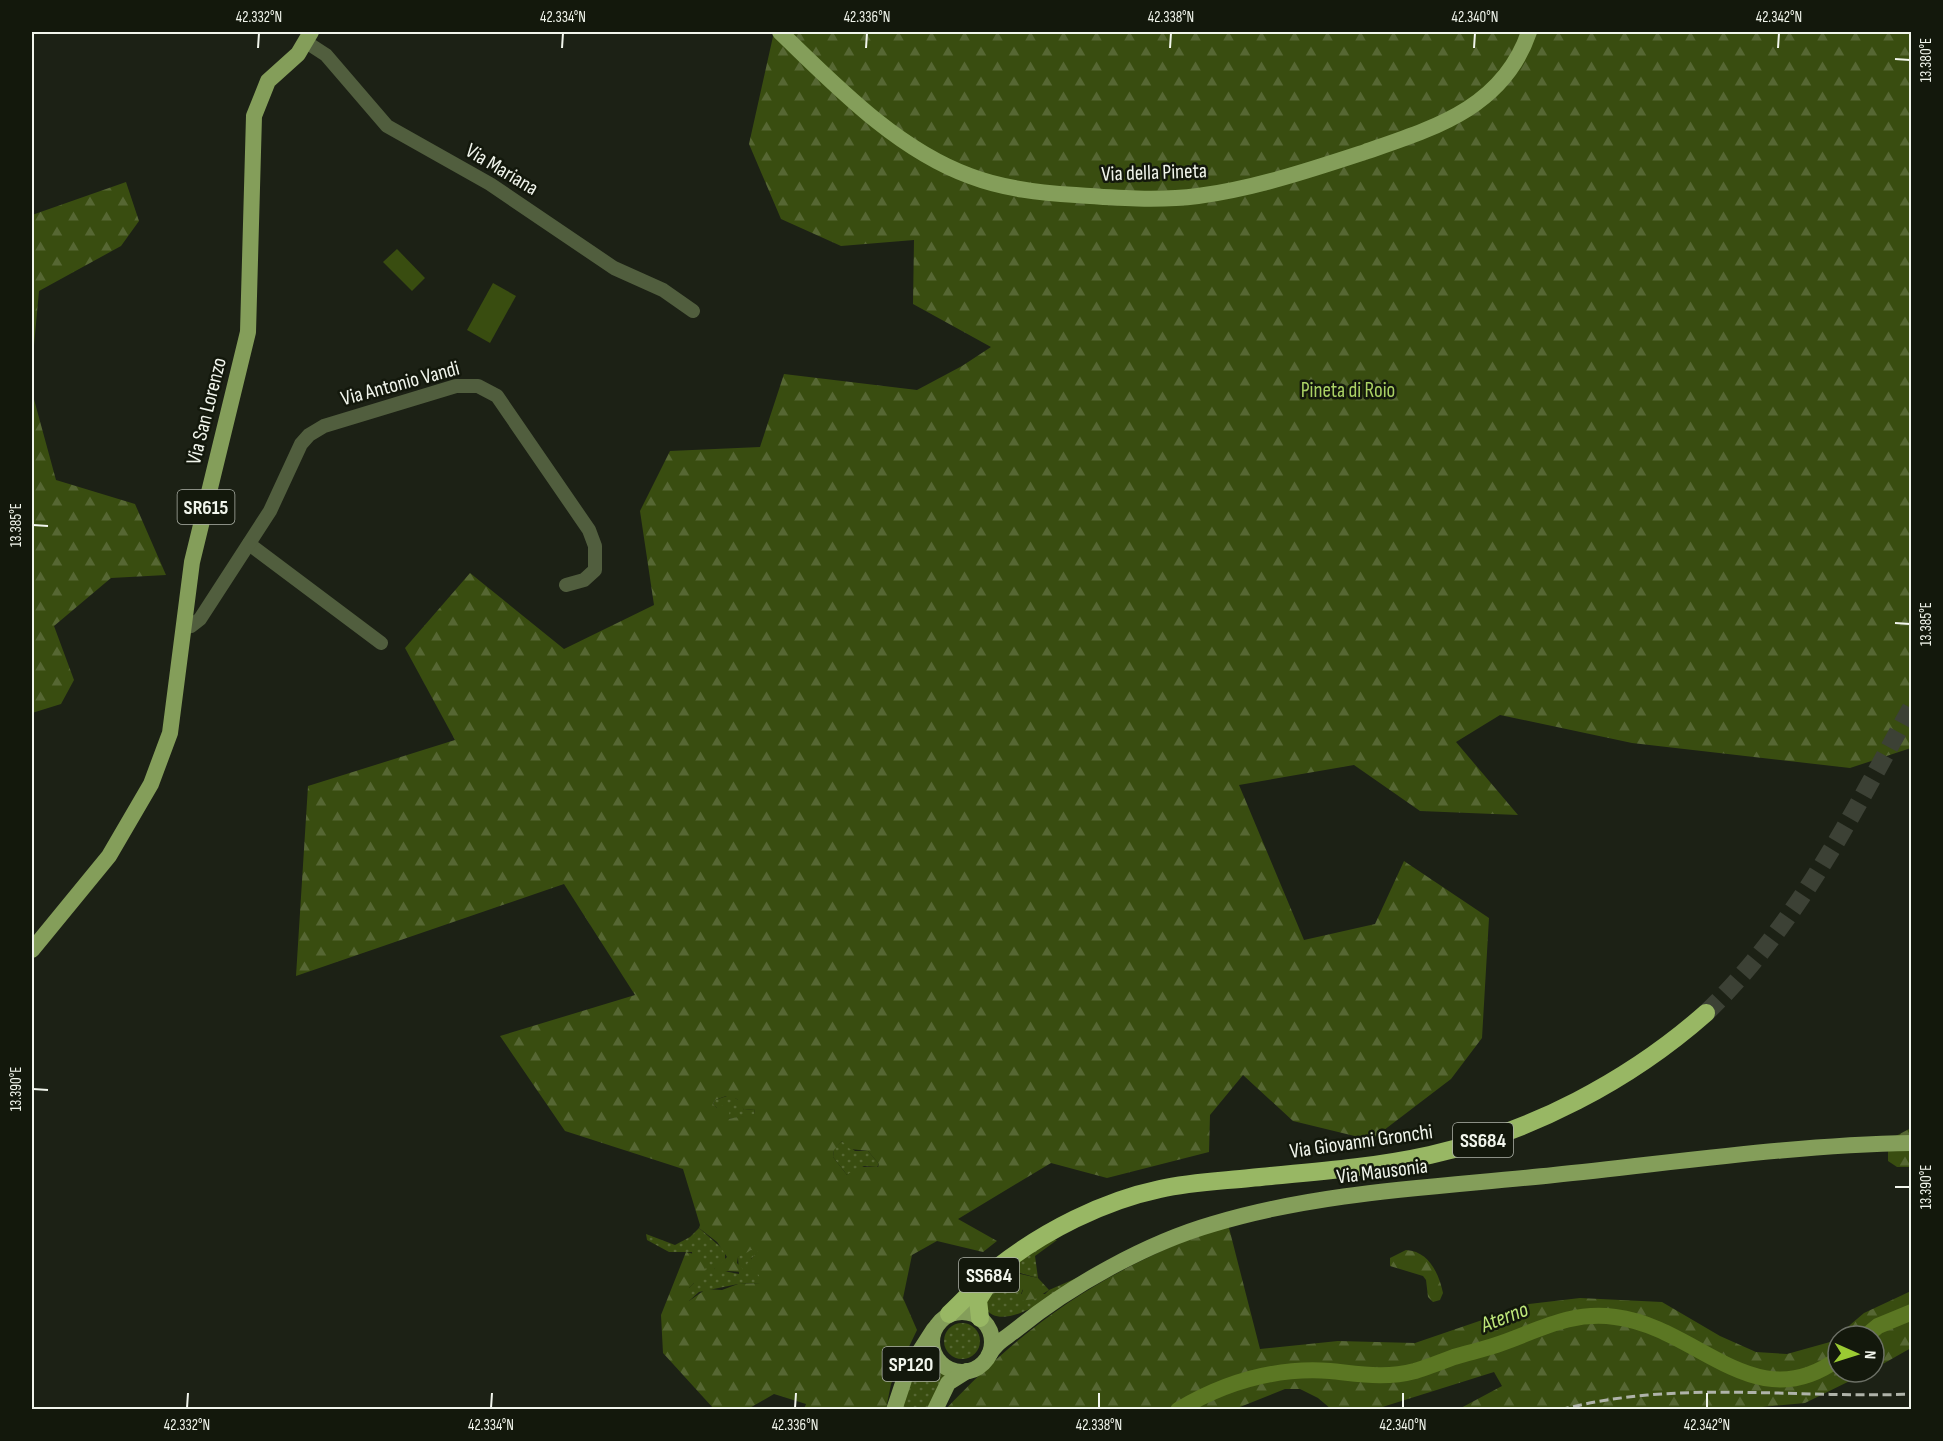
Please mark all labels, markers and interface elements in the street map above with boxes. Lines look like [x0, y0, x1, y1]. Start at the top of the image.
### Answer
text: 42.332°N [236, 8, 282, 27]
text: 42.334°N [540, 8, 586, 27]
text: 42.336°N [844, 8, 890, 27]
text: 42.338°N [1148, 8, 1194, 27]
text: 42.340°N [1452, 8, 1498, 27]
text: 42.342°N [1756, 8, 1802, 27]
text: 13.380°E [1917, 38, 1936, 82]
street label: Via Mariana [461, 138, 543, 201]
street label: Via della Pineta [1101, 158, 1207, 187]
street label: Via San Lorenzo [181, 355, 232, 467]
street label: Via Antonio Vandi [338, 356, 462, 411]
park label: Pineta di Roio [1301, 378, 1395, 403]
road number: SR615 [178, 490, 234, 524]
text: 13.385°E [7, 503, 26, 547]
text: 13.385°E [1917, 602, 1936, 646]
text: 13.390°E [7, 1067, 26, 1111]
street label: Via Giovanni Gronchi [1288, 1119, 1434, 1164]
road number: SS684 [1453, 1123, 1513, 1157]
street label: Via Mausonia [1335, 1154, 1429, 1189]
text: 13.390°E [1917, 1165, 1936, 1209]
road number: SS684 [959, 1258, 1019, 1292]
water label: Aterno [1476, 1296, 1532, 1339]
north arrow [1826, 1324, 1886, 1384]
road number: SP120 [882, 1347, 940, 1381]
text: N [1860, 1350, 1879, 1359]
text: 42.332°N [164, 1416, 210, 1435]
text: 42.334°N [468, 1416, 514, 1435]
text: 42.336°N [772, 1416, 818, 1435]
text: 42.338°N [1076, 1416, 1122, 1435]
text: 42.340°N [1380, 1416, 1426, 1435]
text: 42.342°N [1684, 1416, 1730, 1435]

